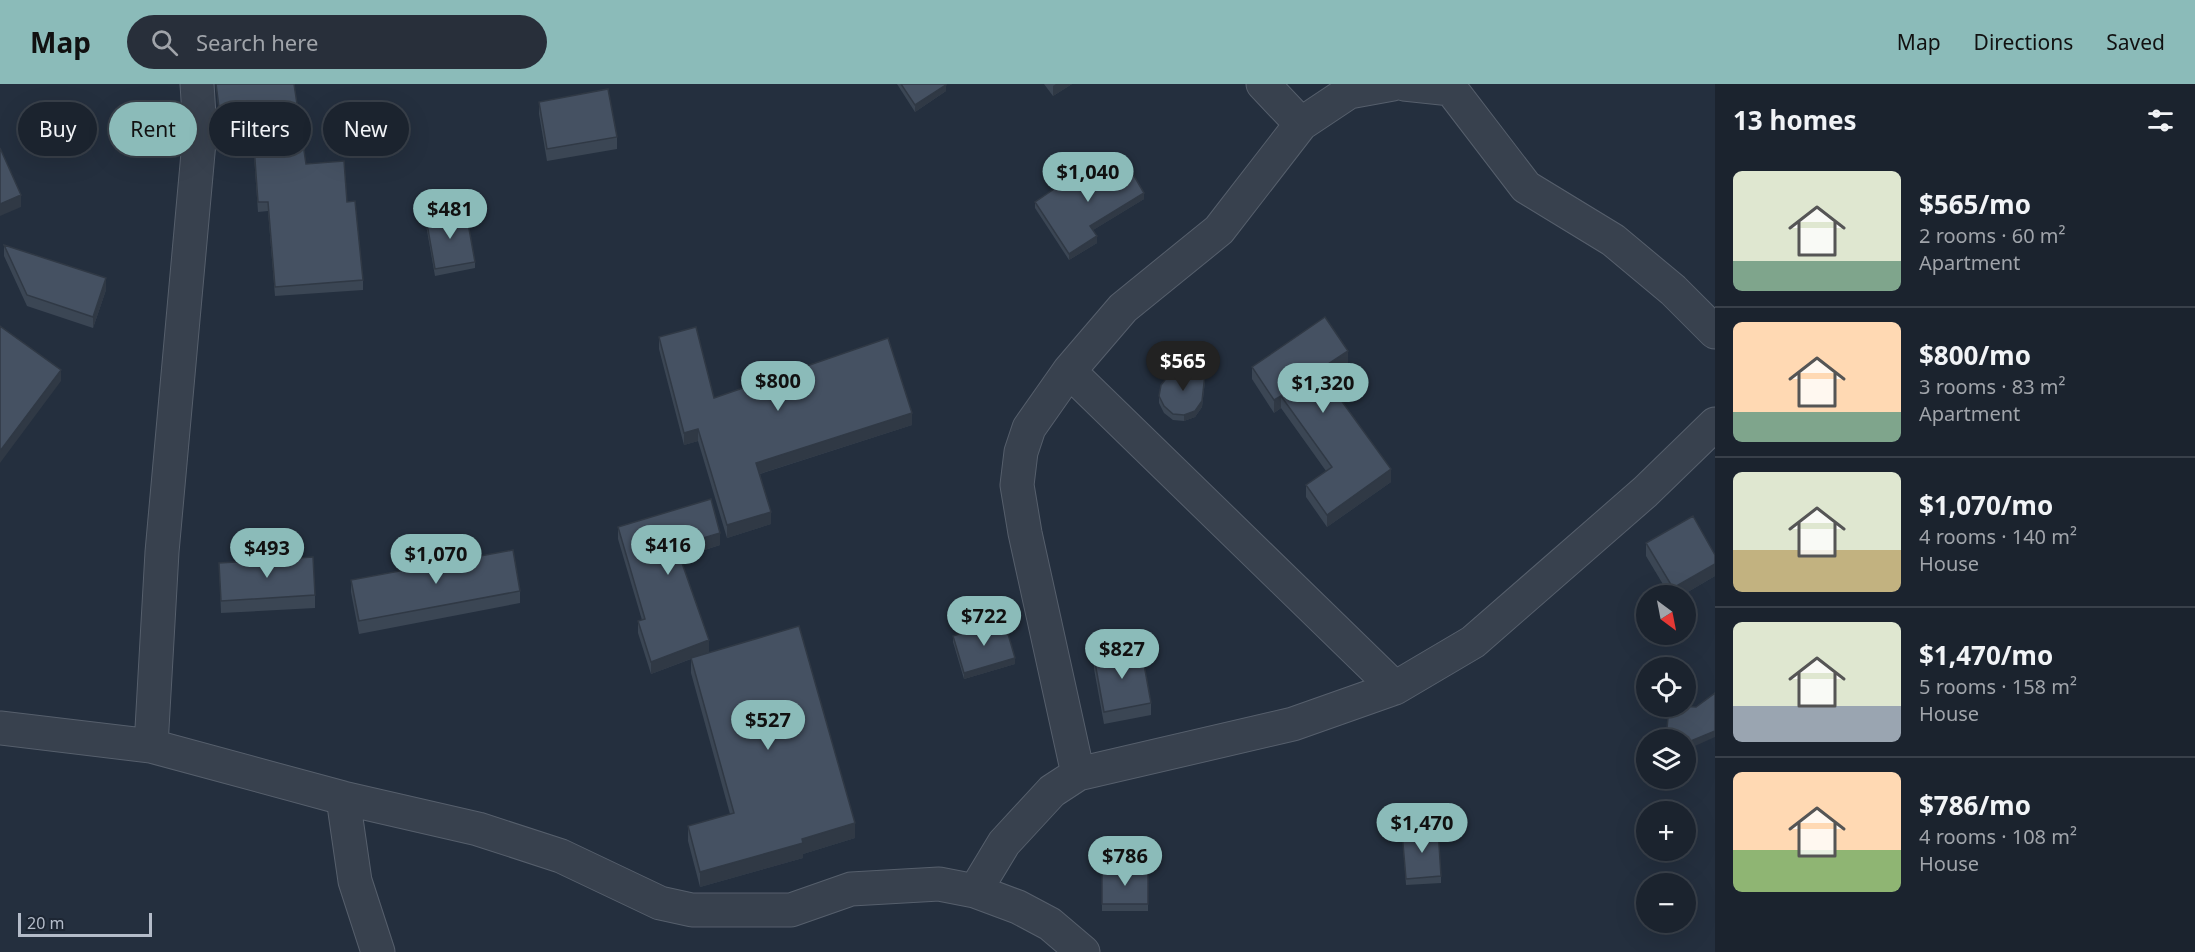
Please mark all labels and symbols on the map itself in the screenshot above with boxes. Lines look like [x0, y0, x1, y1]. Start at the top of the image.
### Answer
pin: $1,040 [1039, 152, 1137, 203]
pin: $481 [414, 189, 486, 240]
pin: $565 [1147, 341, 1219, 392]
pin: $800 [742, 361, 814, 412]
pin: $1,320 [1274, 363, 1372, 414]
pin: $416 [632, 525, 704, 576]
pin: $493 [231, 528, 303, 579]
pin: $1,070 [387, 534, 485, 585]
north arrow [1636, 585, 1696, 645]
pin: $722 [948, 596, 1020, 647]
pin: $827 [1086, 629, 1158, 680]
pin: $527 [732, 700, 804, 751]
pin: $1,470 [1373, 803, 1471, 854]
pin: $786 [1089, 836, 1161, 887]
scale bar [18, 910, 152, 938]

